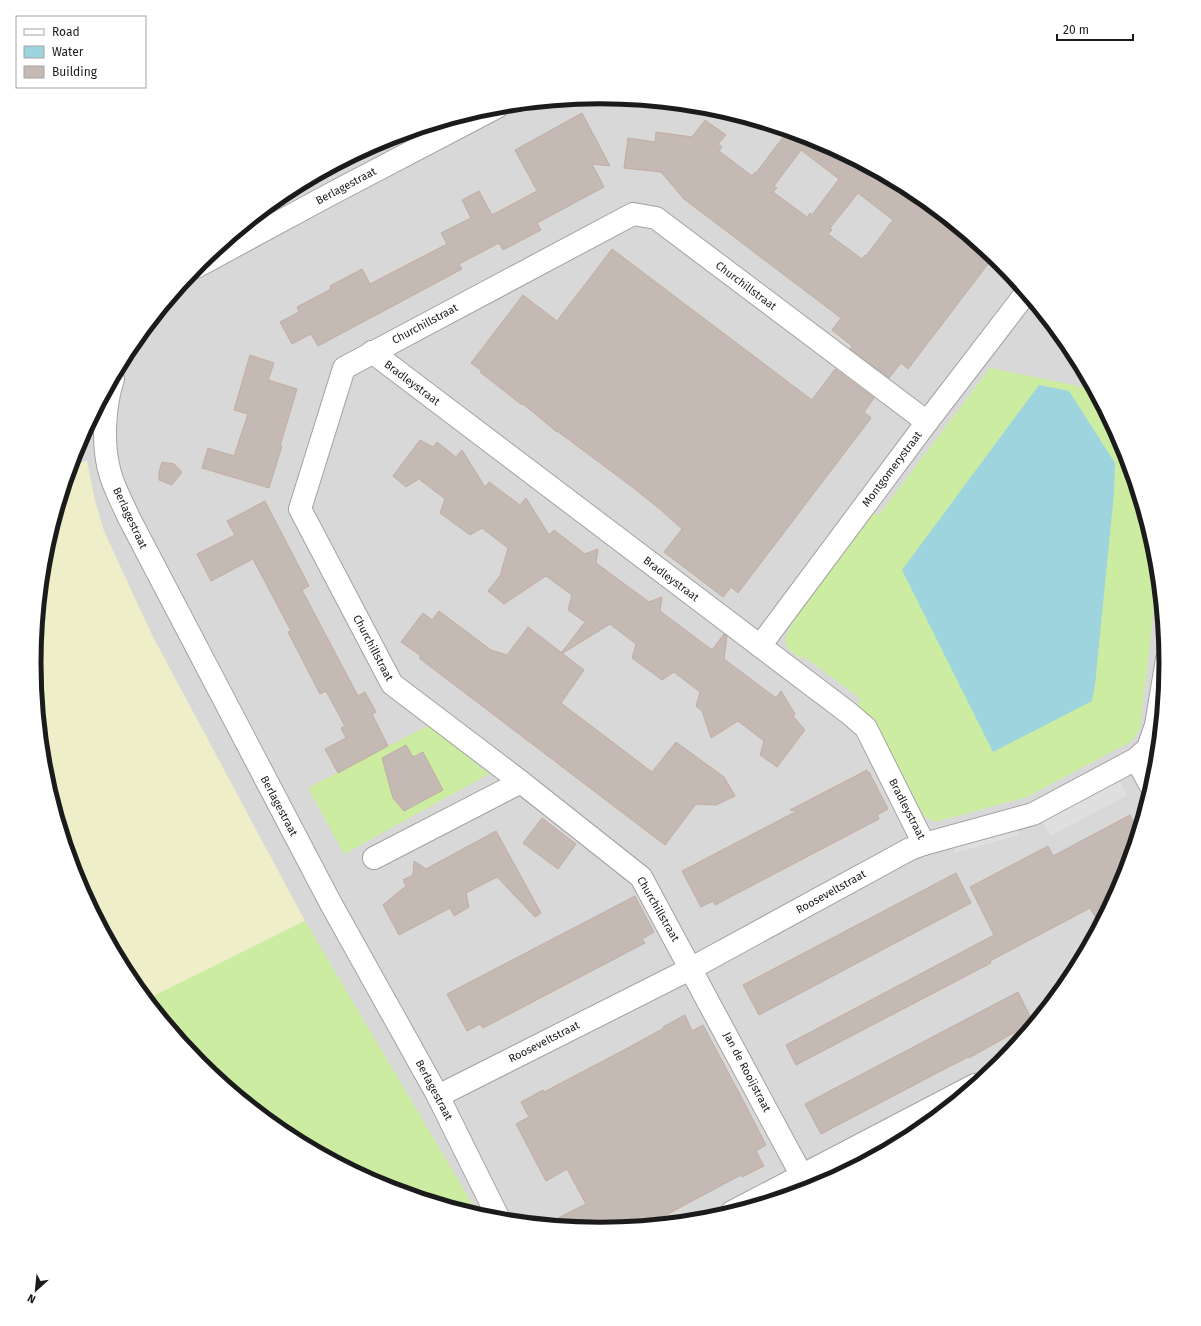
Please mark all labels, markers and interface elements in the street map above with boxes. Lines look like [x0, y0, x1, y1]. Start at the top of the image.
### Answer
legend [16, 16, 146, 88]
scale bar [1057, 16, 1133, 42]
text: 20 m [1063, 23, 1089, 37]
text: Road [52, 25, 80, 39]
text: Water [52, 45, 84, 59]
text: Building [52, 65, 98, 79]
street label: Berlagestraat [314, 165, 378, 207]
street label: Churchillstraat [713, 259, 779, 313]
street label: Churchillstraat [390, 301, 460, 347]
street label: Bradleystraat [382, 358, 442, 408]
street label: Montgomerystraat [859, 429, 925, 509]
street label: Berlagestraat [110, 485, 150, 551]
street label: Bradleystraat [641, 554, 701, 604]
street label: Churchillstraat [350, 613, 396, 683]
street label: Berlagestraat [258, 774, 300, 838]
street label: Bradleystraat [886, 776, 928, 842]
street label: Rooseveltstraat [794, 867, 868, 917]
street label: Churchillstraat [634, 874, 682, 944]
street label: Rooseveltstraat [506, 1019, 582, 1065]
street label: Jan de Rooijstraat [720, 1030, 774, 1114]
street label: Berlagestraat [413, 1058, 455, 1122]
north arrow [16, 1270, 56, 1310]
text: N [25, 1291, 38, 1306]

